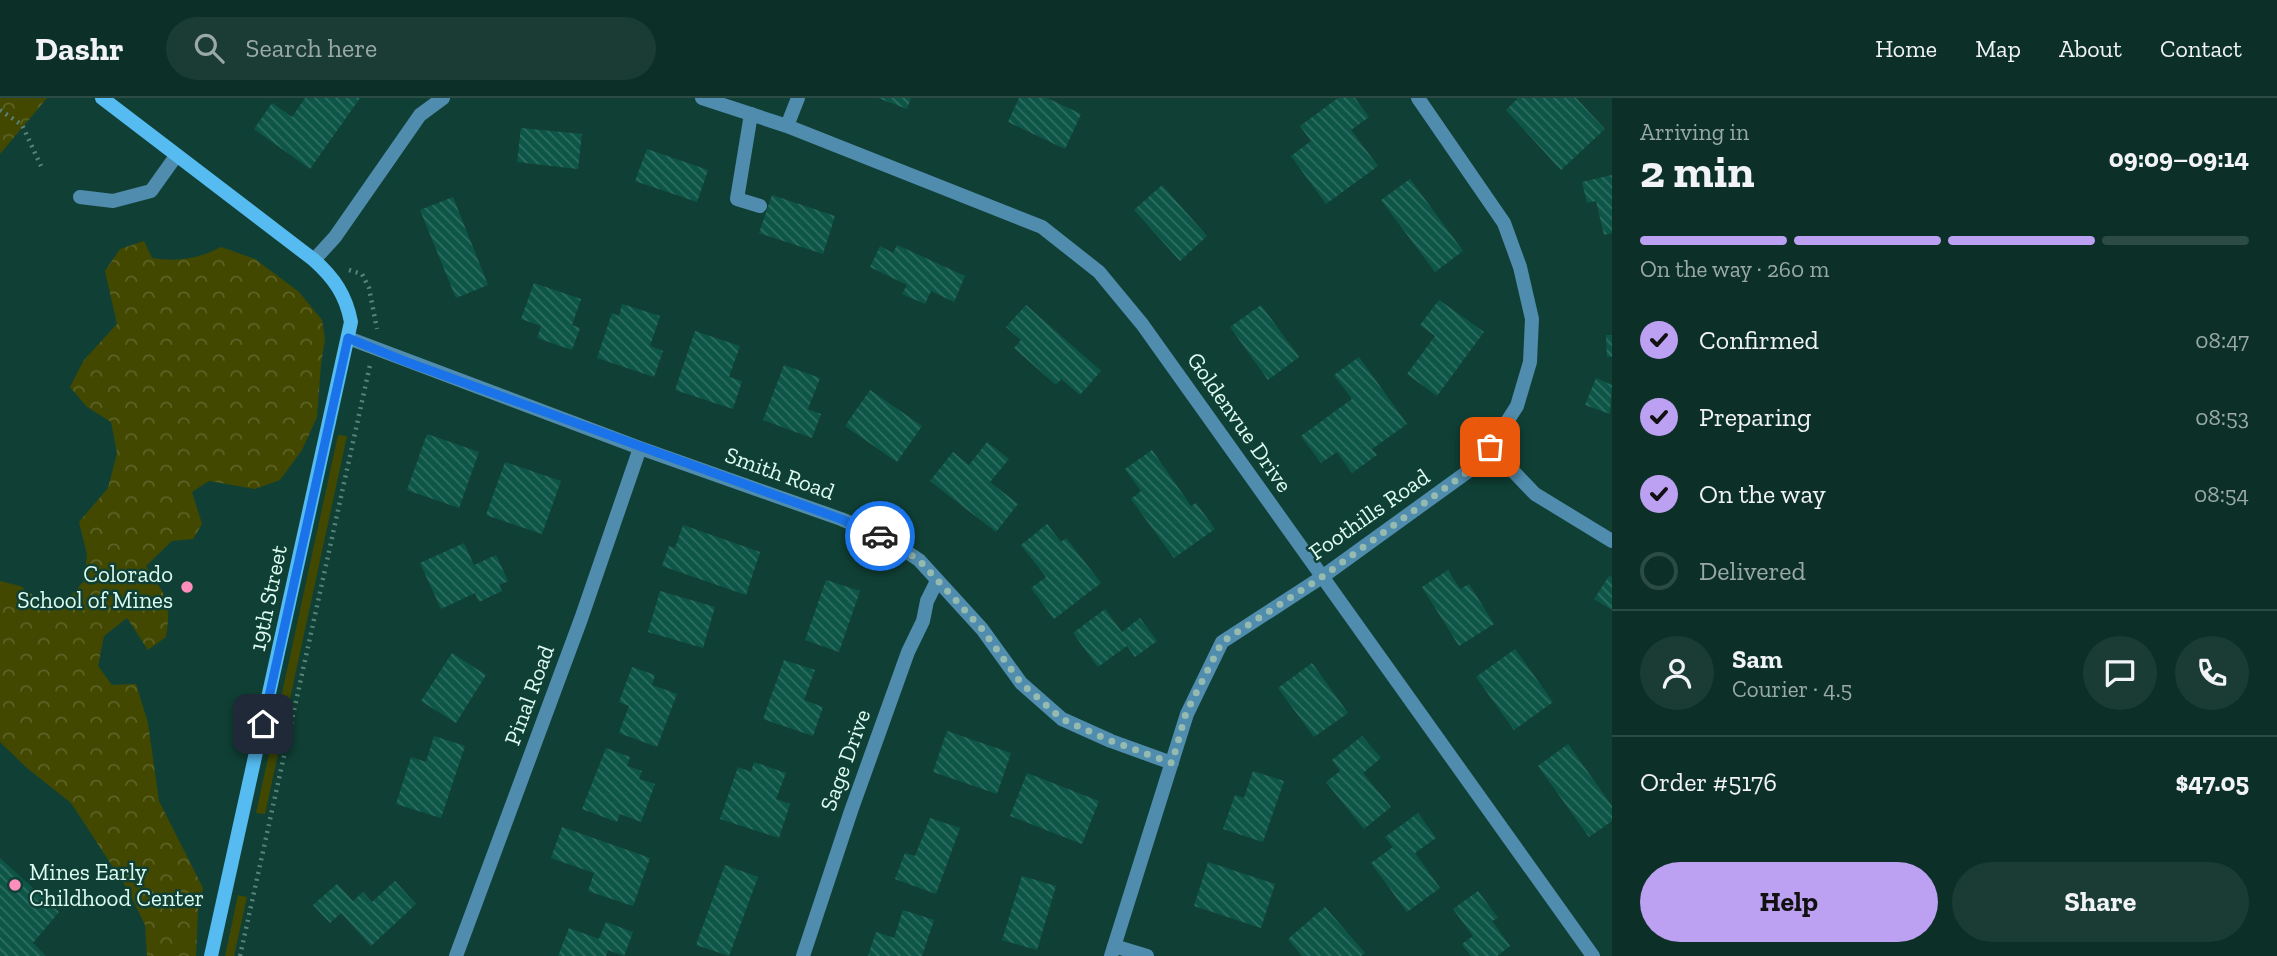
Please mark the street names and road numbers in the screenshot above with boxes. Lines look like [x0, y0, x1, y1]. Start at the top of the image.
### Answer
street label: Goldenvue Drive [1181, 347, 1299, 497]
street label: Smith Road [721, 440, 839, 506]
street label: Foothills Road [1303, 462, 1435, 566]
street label: 19th Street [243, 542, 293, 654]
street label: Pinal Road [498, 641, 560, 749]
street label: Sage Drive [814, 705, 876, 815]

